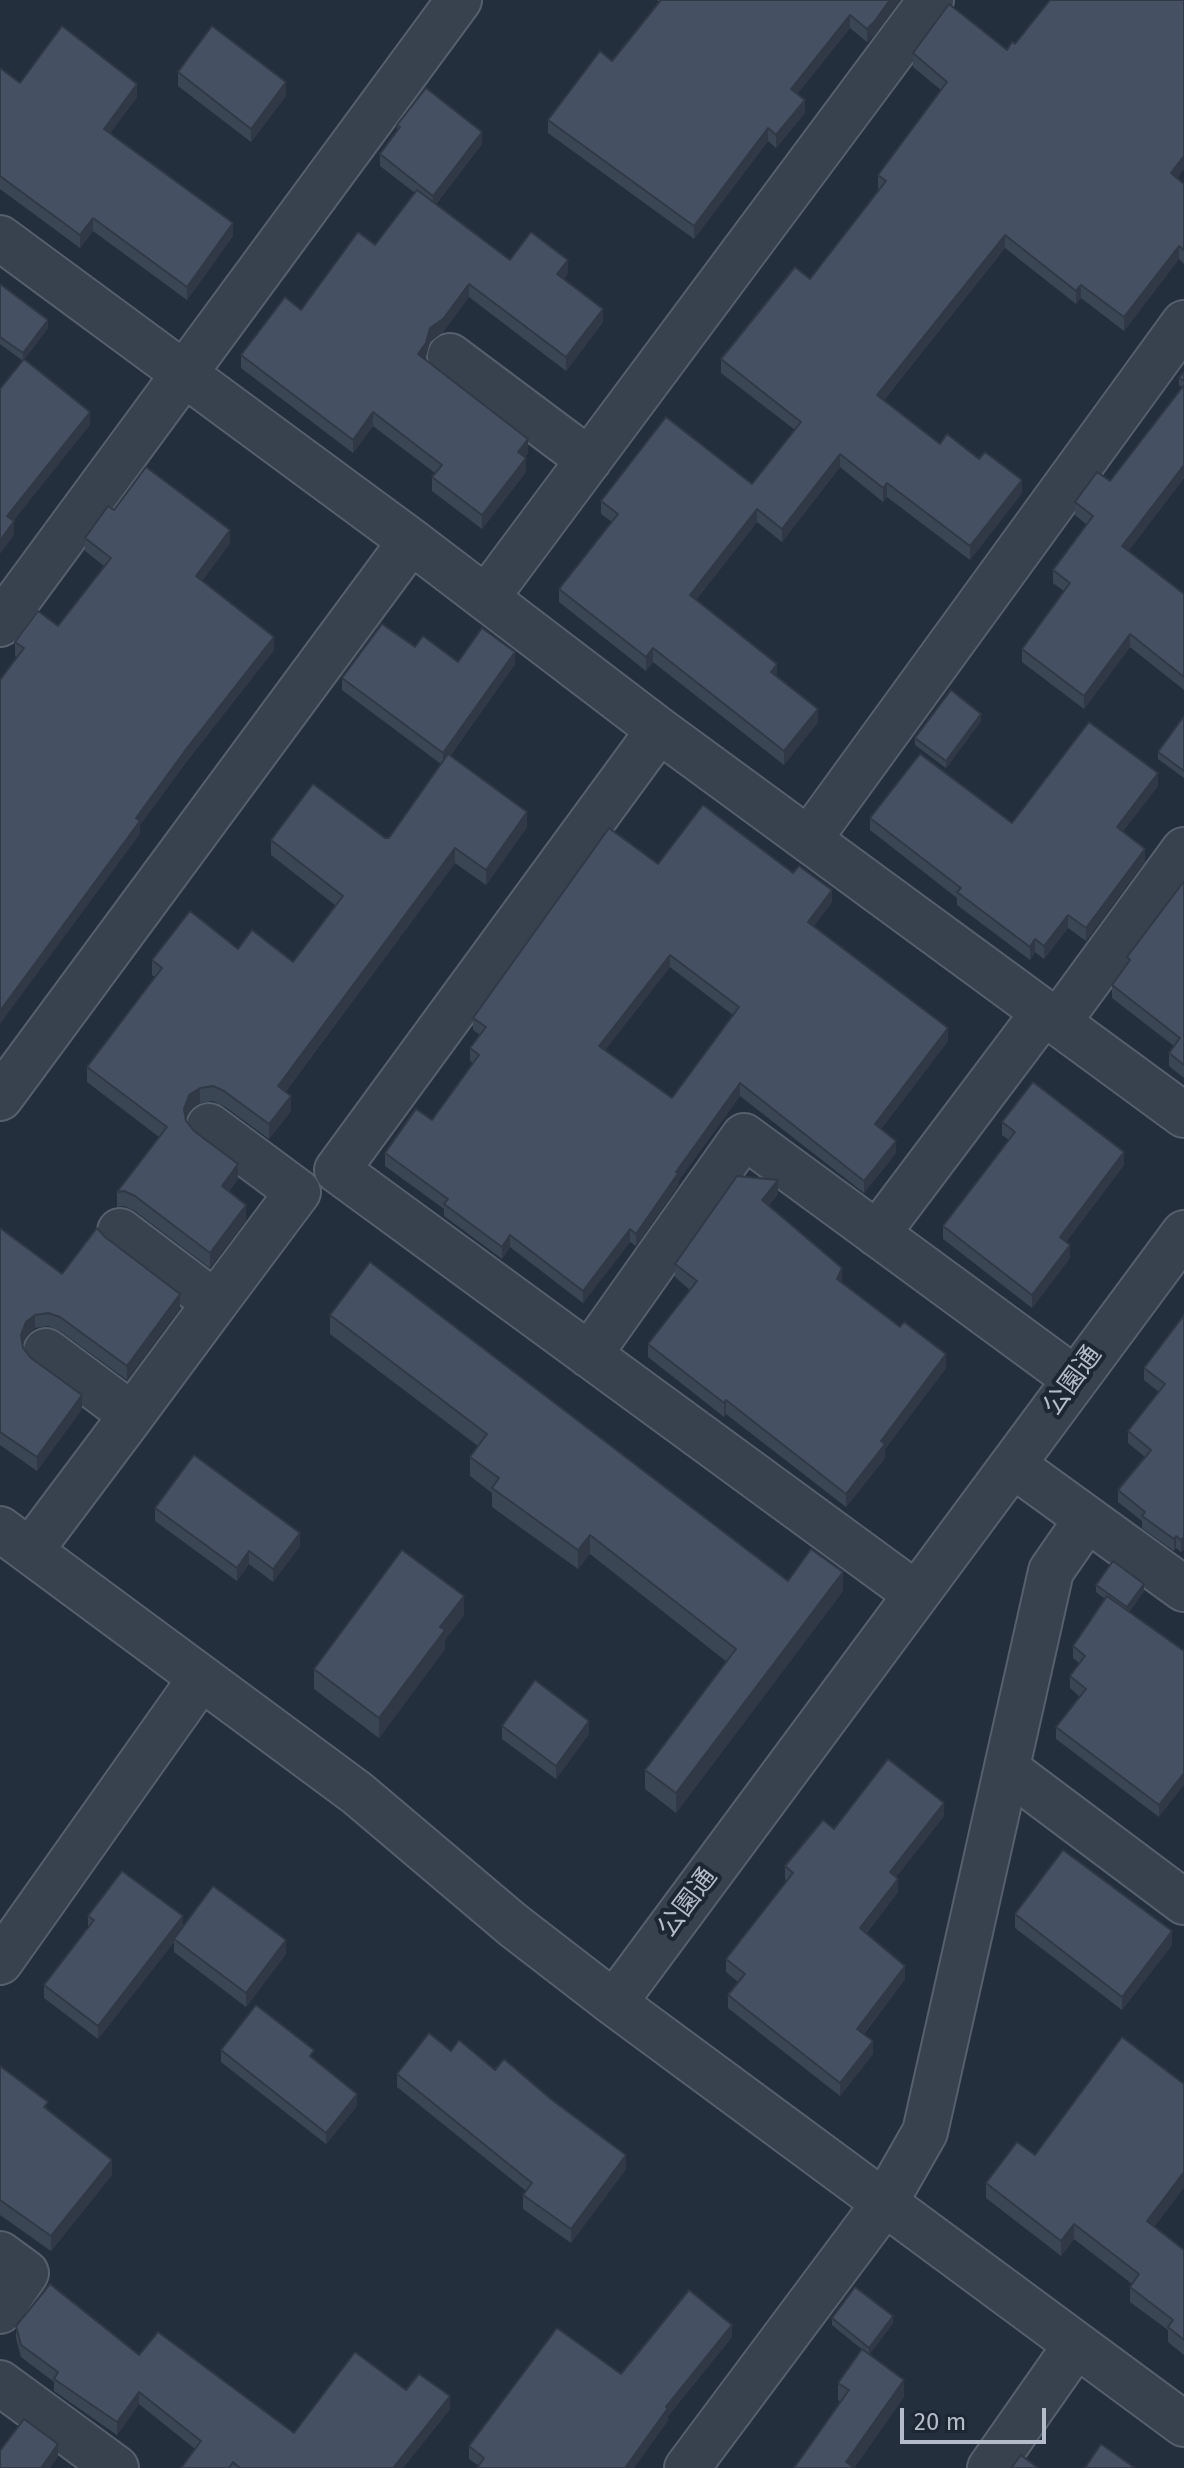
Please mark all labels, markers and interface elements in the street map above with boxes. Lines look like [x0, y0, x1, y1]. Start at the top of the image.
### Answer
street label: 公園通 [1037, 1340, 1109, 1422]
street label: 公園通 [652, 1862, 724, 1944]
scale bar [904, 2392, 1050, 2442]
text: 20 m [914, 2408, 966, 2436]

